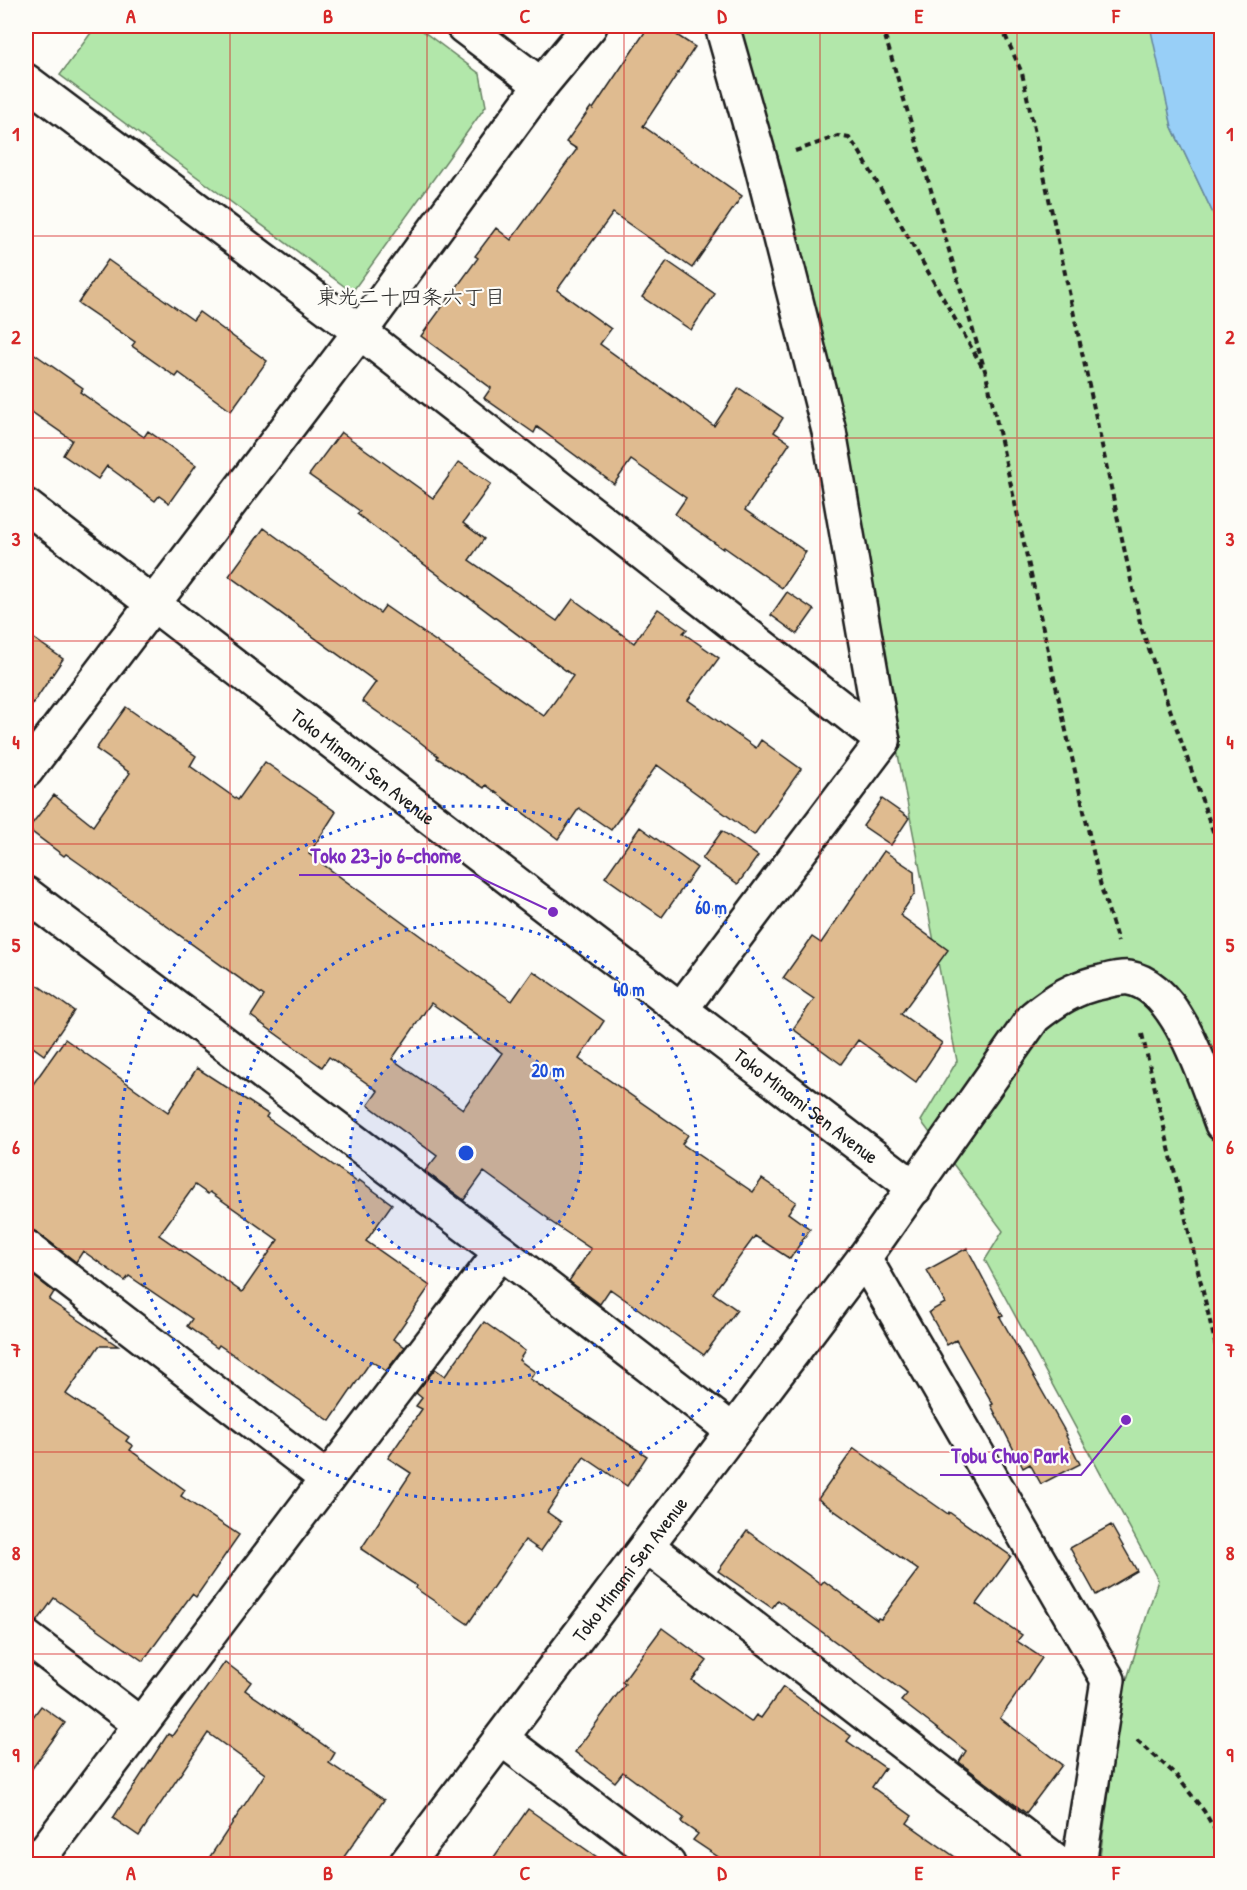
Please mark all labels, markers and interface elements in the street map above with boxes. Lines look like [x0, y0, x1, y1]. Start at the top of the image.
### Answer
text: A [126, 2, 136, 29]
text: B [323, 2, 333, 29]
text: C [520, 2, 531, 29]
text: D [717, 2, 727, 29]
text: E [915, 2, 924, 29]
text: F [1111, 2, 1121, 29]
text: 1 [12, 120, 20, 147]
text: 1 [1226, 120, 1234, 147]
district label: 東光二十四条六丁目 [317, 282, 506, 311]
text: 2 [11, 323, 21, 350]
text: 2 [1225, 323, 1235, 350]
text: 3 [12, 525, 21, 552]
text: 3 [1226, 525, 1235, 552]
street label: Toko Minami Sen Avenue [286, 702, 441, 830]
text: 4 [12, 728, 20, 755]
text: 4 [1226, 728, 1234, 755]
callout: Toko 23-jo 6-chome [299, 836, 474, 875]
text: Toko 23-jo 6-chome [309, 841, 462, 870]
text: 60 m [695, 895, 727, 920]
text: 5 [12, 931, 21, 958]
text: 5 [1226, 931, 1235, 958]
text: 40 m [613, 977, 645, 1002]
street label: Toko Minami Sen Avenue [728, 1041, 885, 1169]
text: 20 m [532, 1058, 564, 1083]
text: 6 [12, 1133, 20, 1160]
text: 6 [1226, 1133, 1234, 1160]
centre of rings [456, 1143, 476, 1163]
text: 7 [10, 1336, 21, 1363]
text: 7 [1224, 1336, 1235, 1363]
callout: Tobu Chuo Park [940, 1436, 1081, 1475]
text: Tobu Chuo Park [950, 1441, 1069, 1470]
street label: Toko Minami Sen Avenue [565, 1490, 693, 1647]
text: 8 [12, 1539, 21, 1566]
text: 8 [1226, 1539, 1235, 1566]
text: 9 [12, 1741, 20, 1768]
text: 9 [1226, 1741, 1234, 1768]
text: A [126, 1859, 136, 1886]
text: B [323, 1859, 333, 1886]
text: C [520, 1859, 531, 1886]
text: D [717, 1859, 727, 1886]
text: E [915, 1859, 924, 1886]
text: F [1111, 1859, 1121, 1886]

